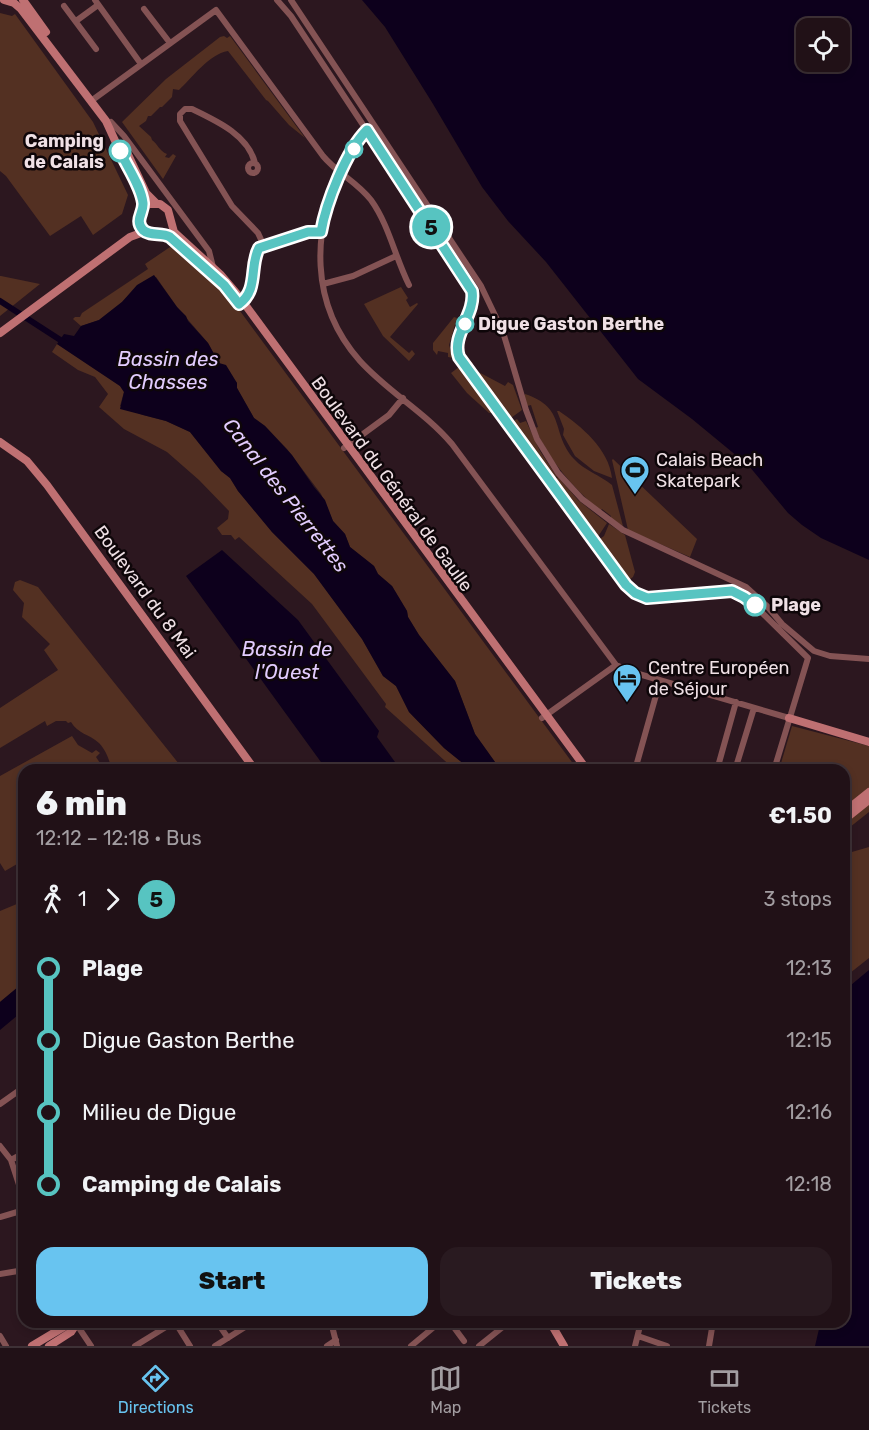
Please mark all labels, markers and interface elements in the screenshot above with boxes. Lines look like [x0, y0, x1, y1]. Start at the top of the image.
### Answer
map controls [796, 18, 850, 72]
button: locate [796, 18, 850, 72]
place label: Camping de Calais [24, 130, 104, 173]
marker: Camping de Calais [109, 140, 131, 162]
unlabelled marker [345, 140, 363, 158]
line badge: 5 [412, 208, 450, 246]
text: 5 [424, 215, 438, 240]
place label: Digue Gaston Berthe [478, 313, 664, 335]
marker: Digue Gaston Berthe [456, 315, 474, 333]
water label: Bassin des Chasses [118, 347, 218, 394]
street label: Boulevard du Général de Gaulle [307, 372, 477, 596]
water label: Canal des Pierrettes [218, 413, 354, 577]
place label: Calais Beach Skatepark [656, 449, 763, 492]
sports icon: Calais Beach Skatepark [619, 454, 651, 496]
street label: Boulevard du 8 Mai [89, 521, 201, 663]
marker: Plage [744, 594, 766, 616]
place label: Plage [771, 594, 821, 616]
water label: Bassin de l'Ouest [242, 637, 332, 684]
place label: Centre Européen de Séjour [648, 657, 789, 700]
hotel icon: Centre Européen de Séjour [611, 662, 643, 704]
text: 6 min [36, 784, 127, 823]
text: €1.50 [768, 802, 832, 829]
text: 12:12 – 12:18 · Bus [36, 826, 202, 850]
icon: walk [36, 883, 69, 916]
icon: forward [96, 883, 129, 916]
text: 1 [78, 887, 87, 911]
text: 5 [150, 887, 163, 912]
text: 3 stops [763, 887, 832, 911]
text: Plage [82, 955, 143, 982]
text: 12:13 [786, 956, 832, 980]
text: Digue Gaston Berthe [82, 1027, 295, 1054]
text: 12:15 [786, 1028, 832, 1052]
text: Milieu de Digue [82, 1099, 236, 1126]
text: 12:16 [786, 1100, 832, 1124]
text: Camping de Calais [82, 1171, 281, 1198]
text: 12:18 [785, 1172, 832, 1196]
button: Start [36, 1247, 428, 1316]
button: Tickets [440, 1247, 832, 1316]
tab: Directions [118, 1362, 194, 1417]
tab: Map [429, 1362, 462, 1417]
tab: Tickets [698, 1362, 751, 1417]

